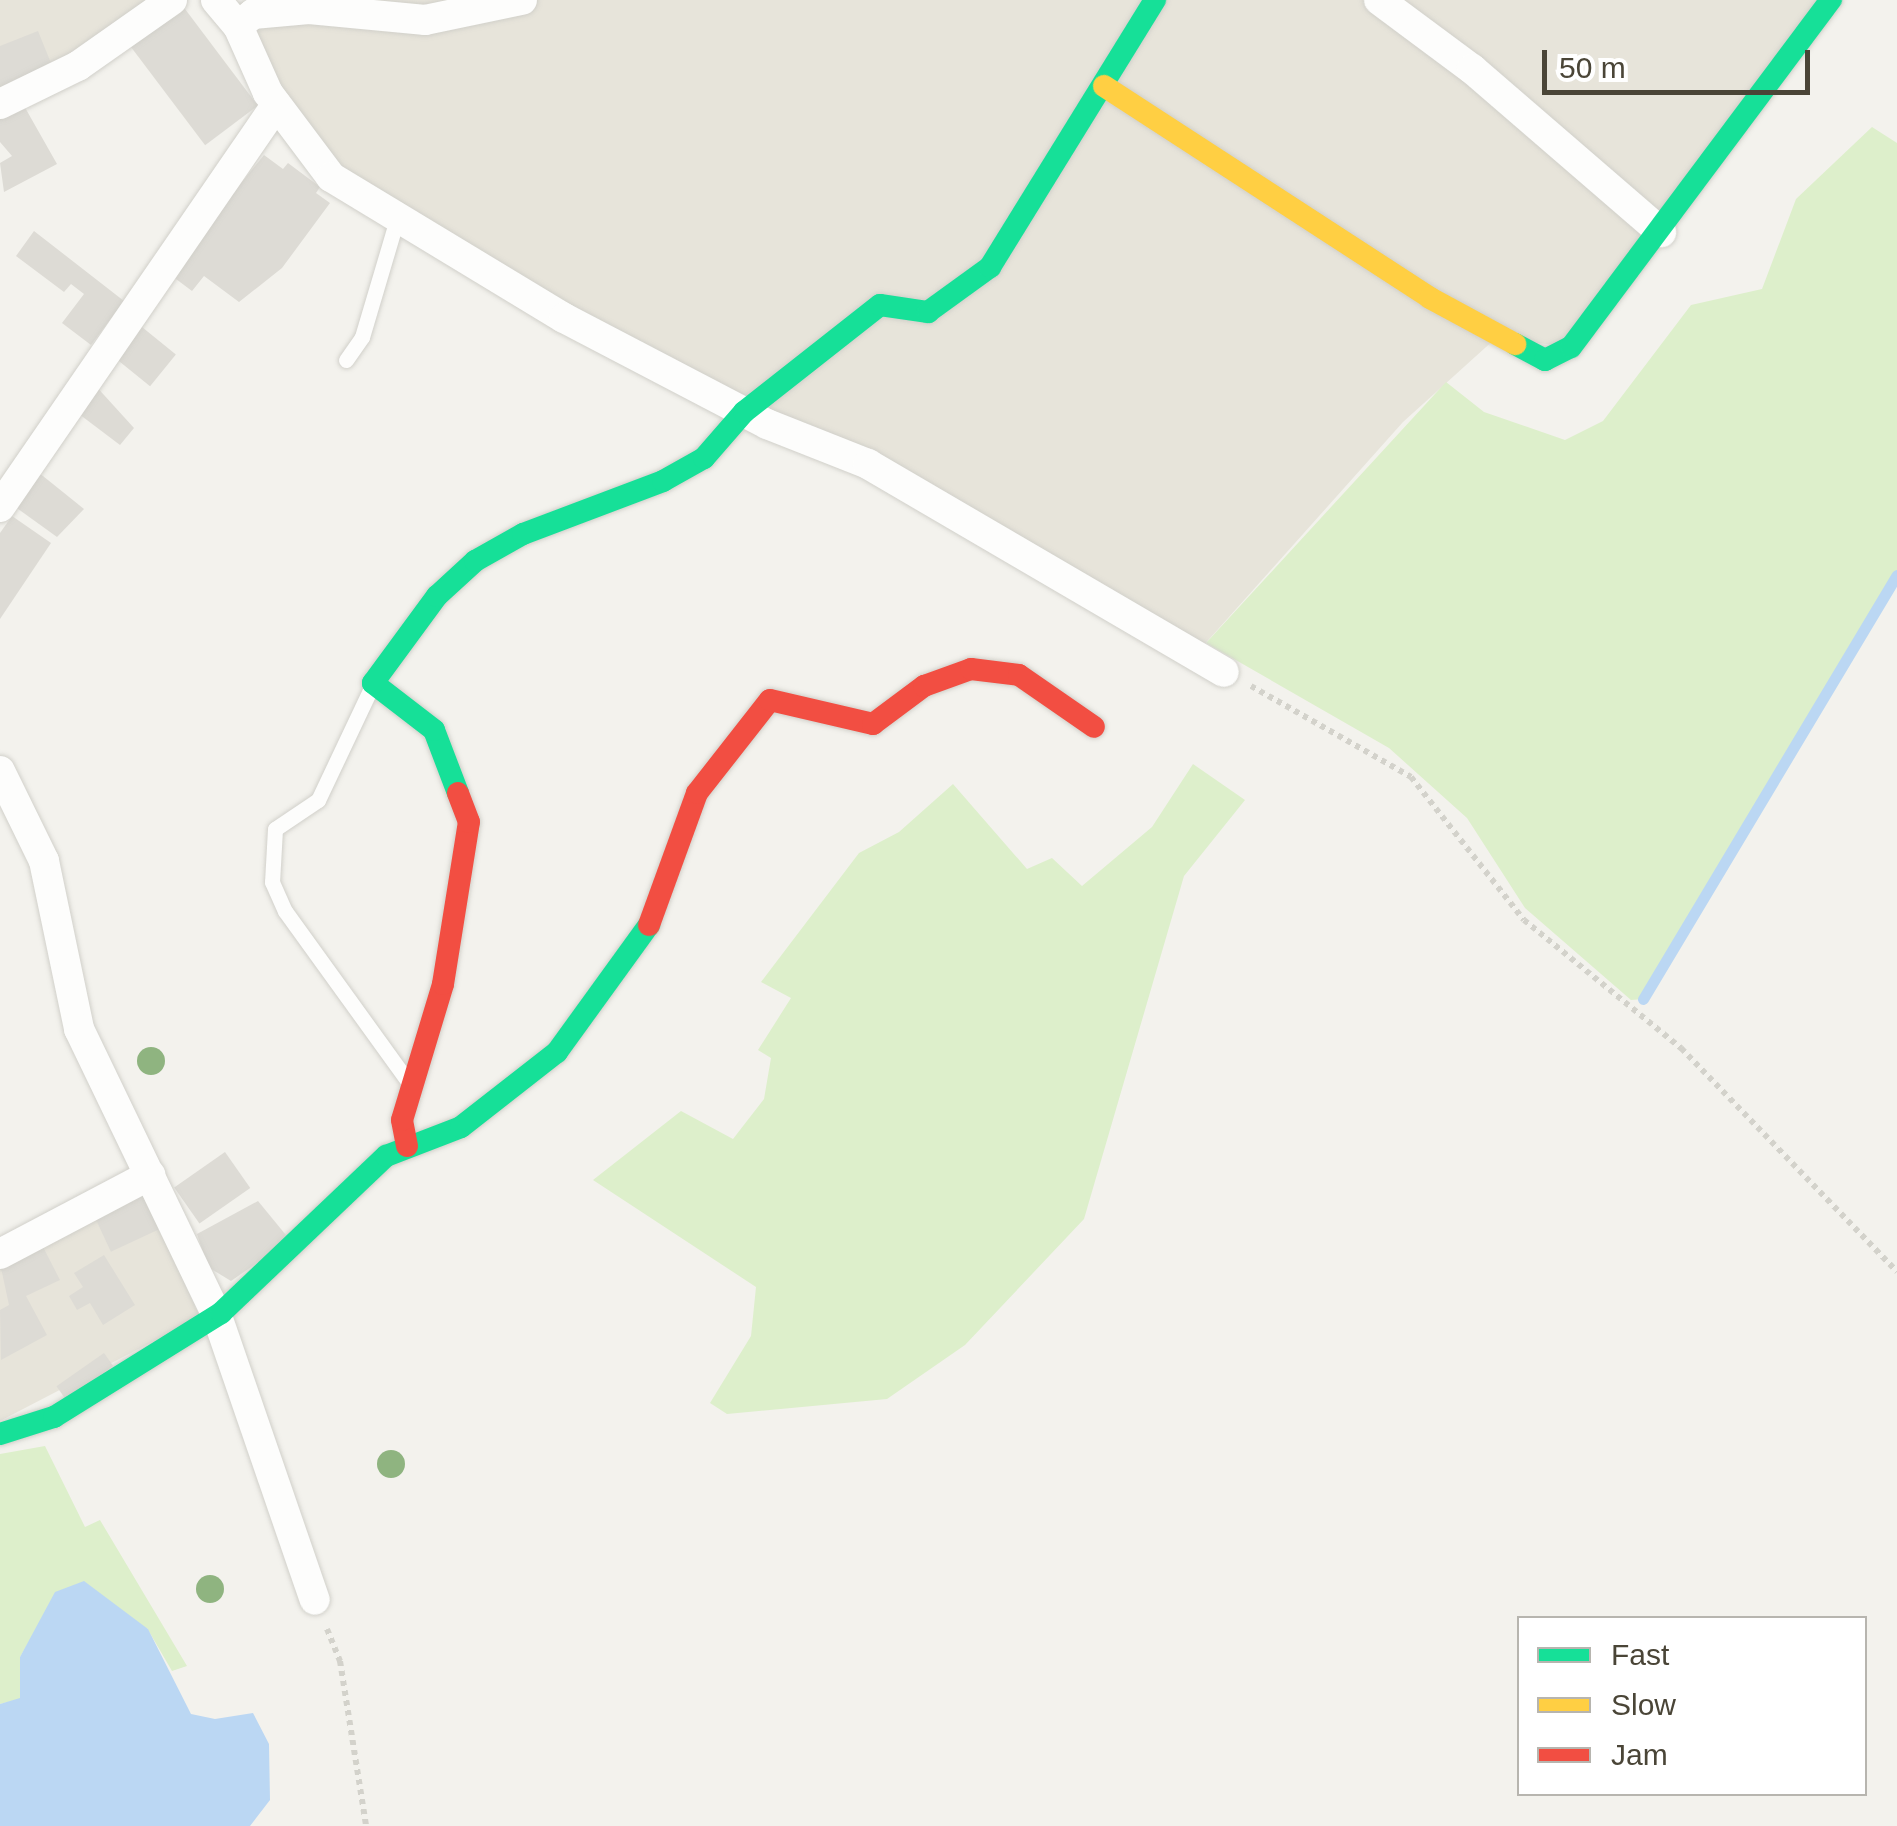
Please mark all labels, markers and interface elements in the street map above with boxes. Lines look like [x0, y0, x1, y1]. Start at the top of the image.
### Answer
scale bar [1547, 30, 1814, 92]
text: 50 m [1559, 51, 1626, 84]
legend [1517, 1616, 1867, 1796]
text: Fast [1611, 1638, 1669, 1671]
text: Slow [1611, 1688, 1676, 1721]
text: Jam [1611, 1738, 1668, 1771]

